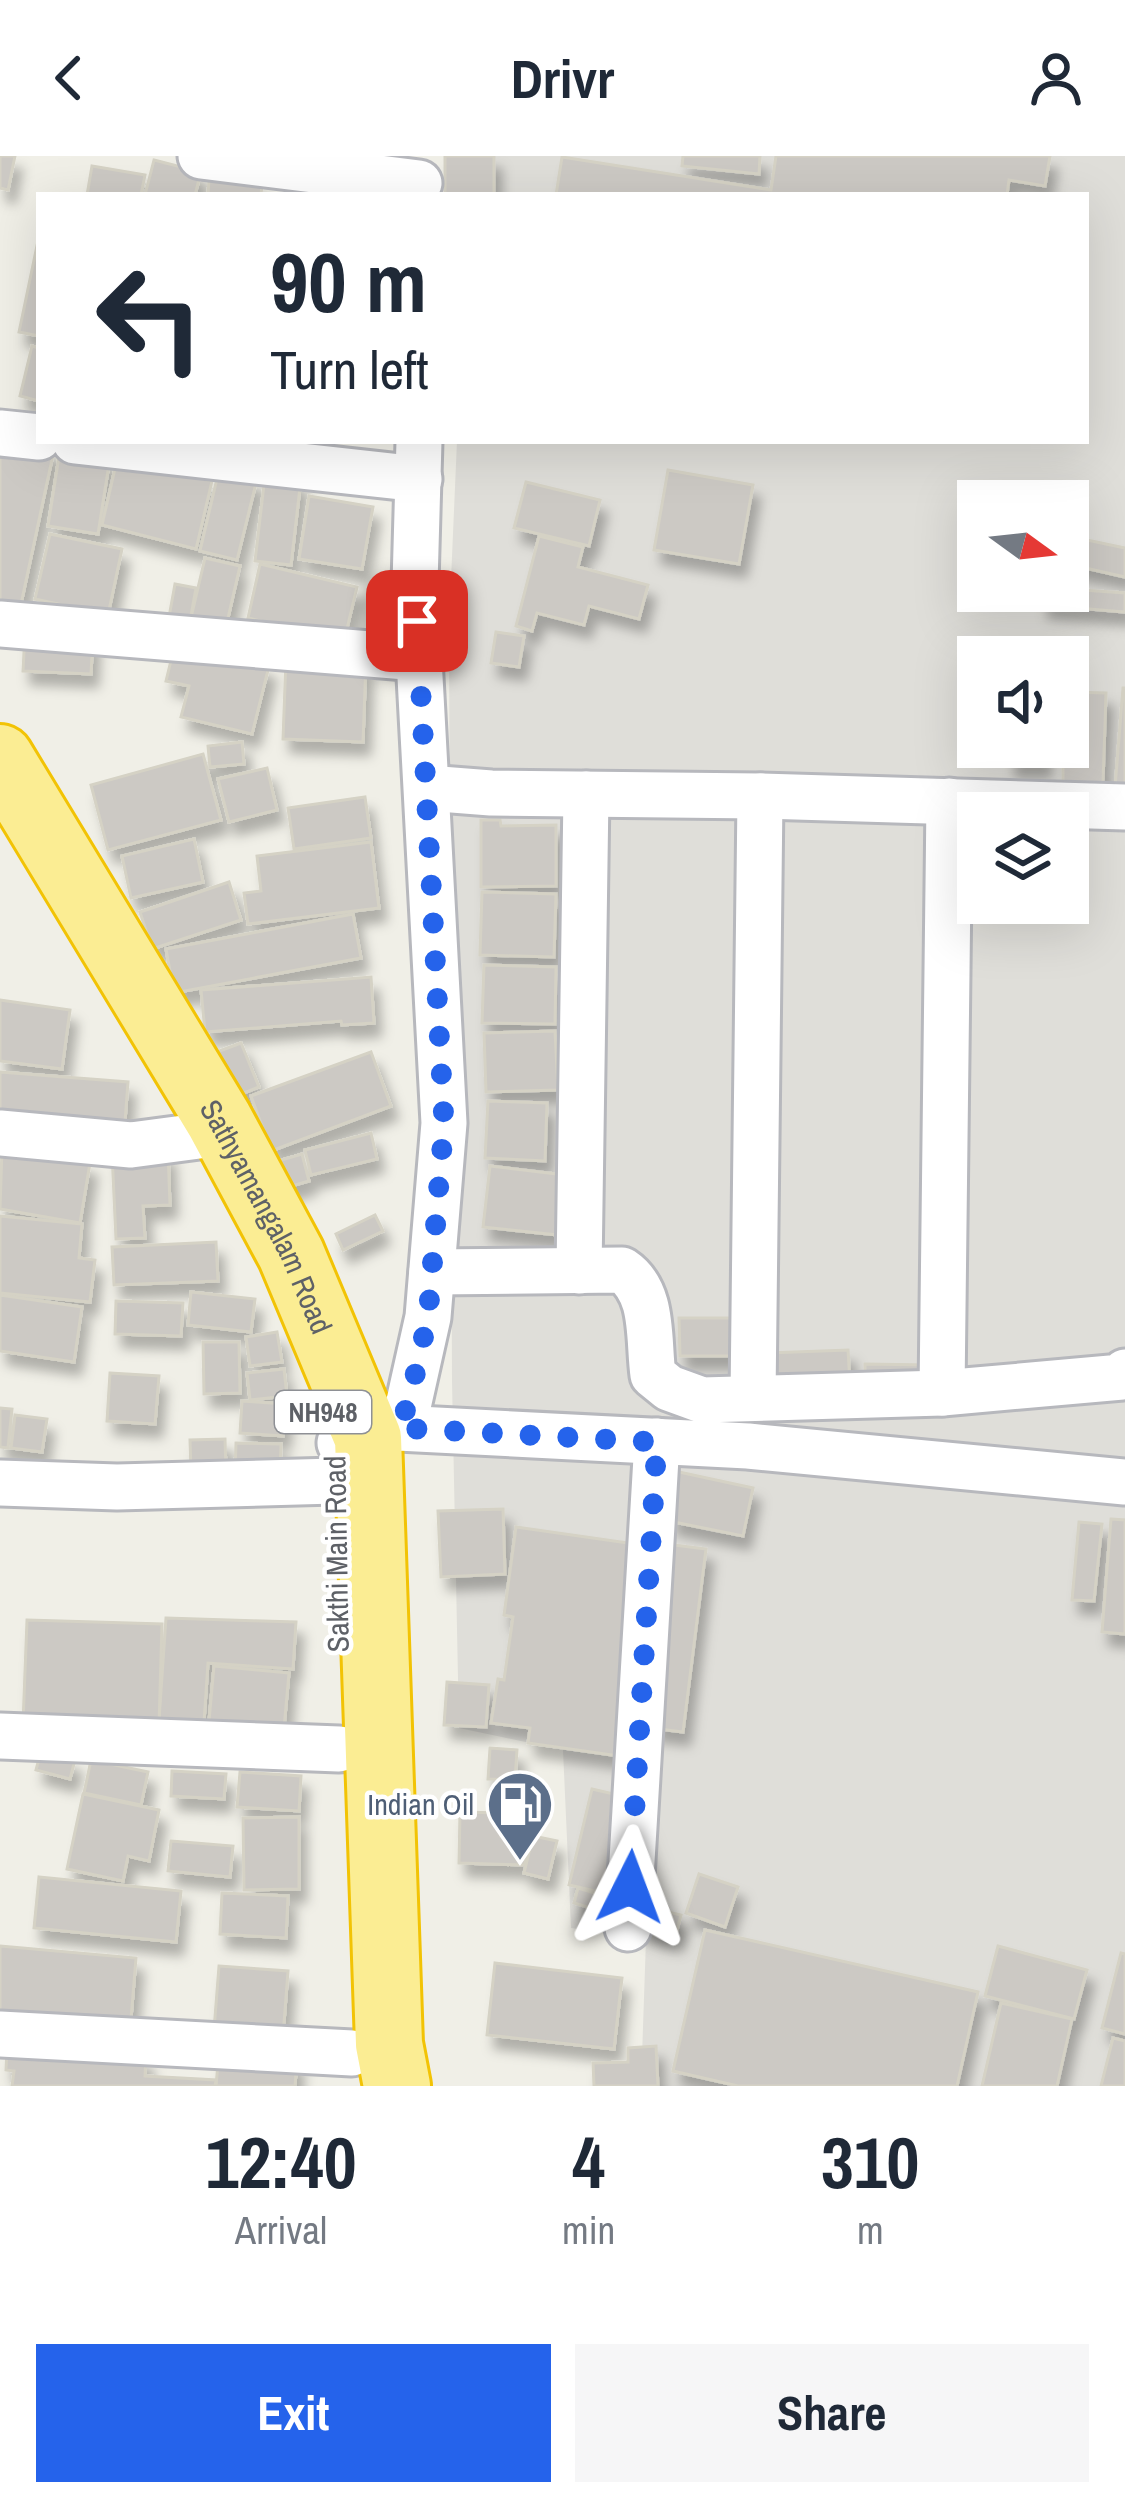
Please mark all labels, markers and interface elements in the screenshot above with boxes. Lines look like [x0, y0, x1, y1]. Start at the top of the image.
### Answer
text: Drivr [511, 42, 614, 115]
icon: back [36, 45, 102, 111]
icon: person [1023, 45, 1089, 111]
text: 90 m [270, 225, 427, 338]
icon: left [72, 240, 228, 396]
text: Turn left [270, 333, 429, 406]
north arrow [957, 480, 1089, 612]
map controls [957, 480, 1089, 924]
pin [366, 570, 468, 672]
icon: arrive [384, 588, 450, 654]
button: sound [957, 636, 1089, 768]
button: layers [957, 792, 1089, 924]
street label: Sathyamangalam Road [191, 1092, 342, 1340]
road number: NH948 [275, 1391, 371, 1433]
street label: Sakthi Main Road [314, 1455, 358, 1653]
fuel station icon: Indian Oil [485, 1769, 555, 1863]
place label: Indian Oil [367, 1784, 474, 1824]
position arrow [567, 1824, 693, 1950]
text: 12:40 [206, 2113, 357, 2210]
text: 4 [572, 2113, 605, 2210]
text: 310 [821, 2113, 919, 2210]
text: Arrival [235, 2204, 327, 2256]
text: min [562, 2204, 615, 2256]
text: m [857, 2204, 884, 2256]
button: Exit [36, 2344, 551, 2482]
button: Share [575, 2344, 1089, 2482]

